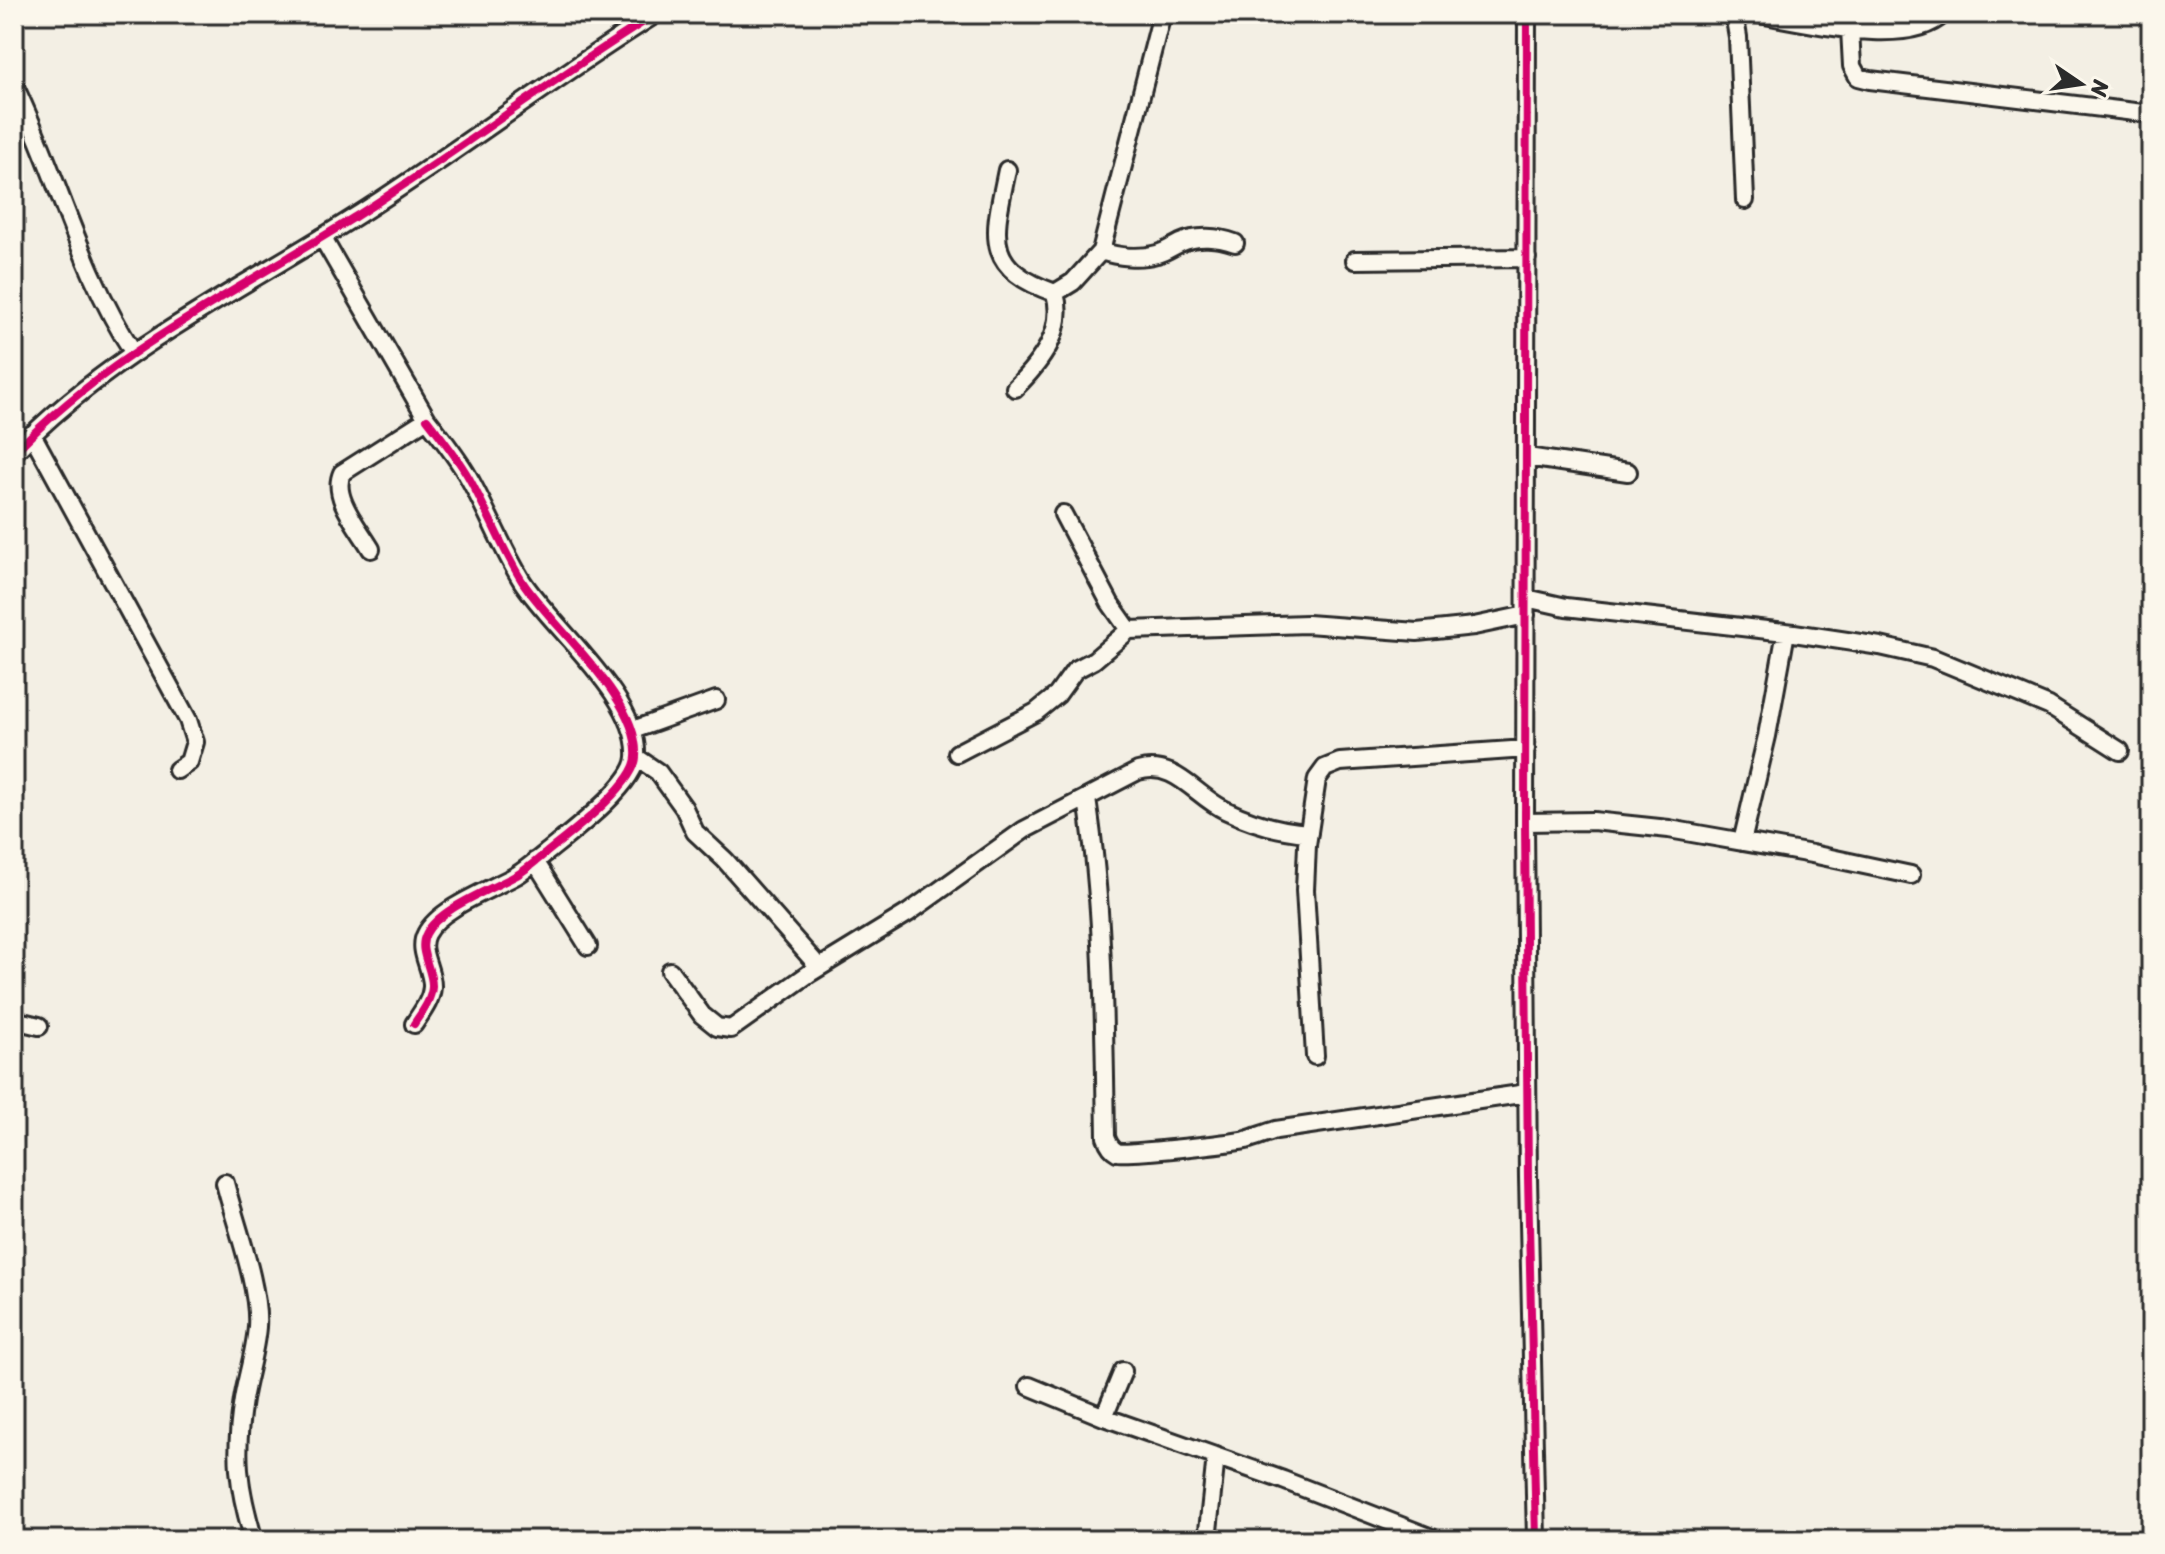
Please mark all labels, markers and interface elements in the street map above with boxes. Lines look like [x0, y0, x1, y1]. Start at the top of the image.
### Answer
north arrow [2041, 44, 2121, 124]
text: N [2079, 76, 2121, 101]

